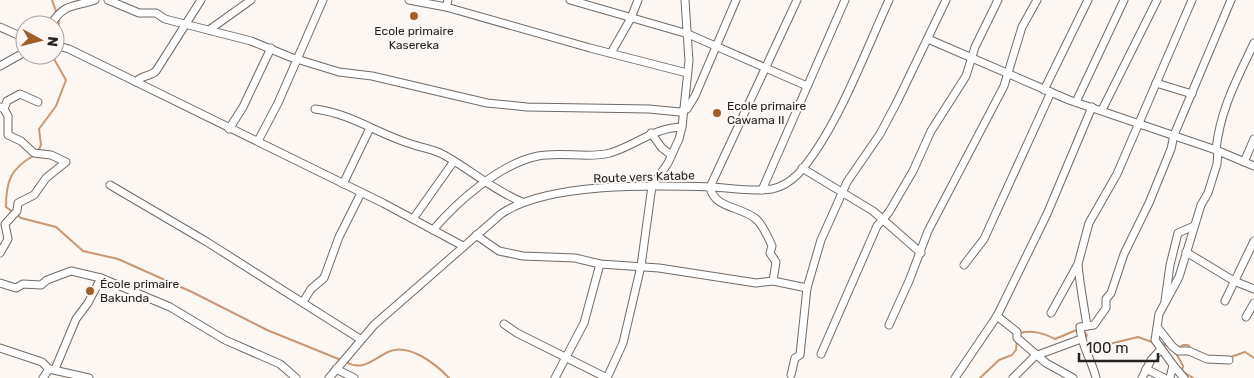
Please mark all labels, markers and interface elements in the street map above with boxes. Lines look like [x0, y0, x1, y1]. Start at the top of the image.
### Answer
marker: Ecole primaire Kasereka [408, 10, 420, 22]
north arrow [15, 15, 65, 65]
place label: Ecole primaire Kasereka [374, 24, 454, 52]
text: N [43, 35, 61, 48]
place label: Ecole primaire Cawama II [727, 99, 807, 127]
marker: Ecole primaire Cawama II [711, 107, 723, 119]
street label: Route vers Katabe [593, 168, 695, 186]
place label: École primaire Bakunda [100, 277, 180, 305]
marker: École primaire Bakunda [84, 285, 96, 297]
scale bar [1079, 330, 1158, 362]
text: 100 m [1086, 339, 1128, 357]

